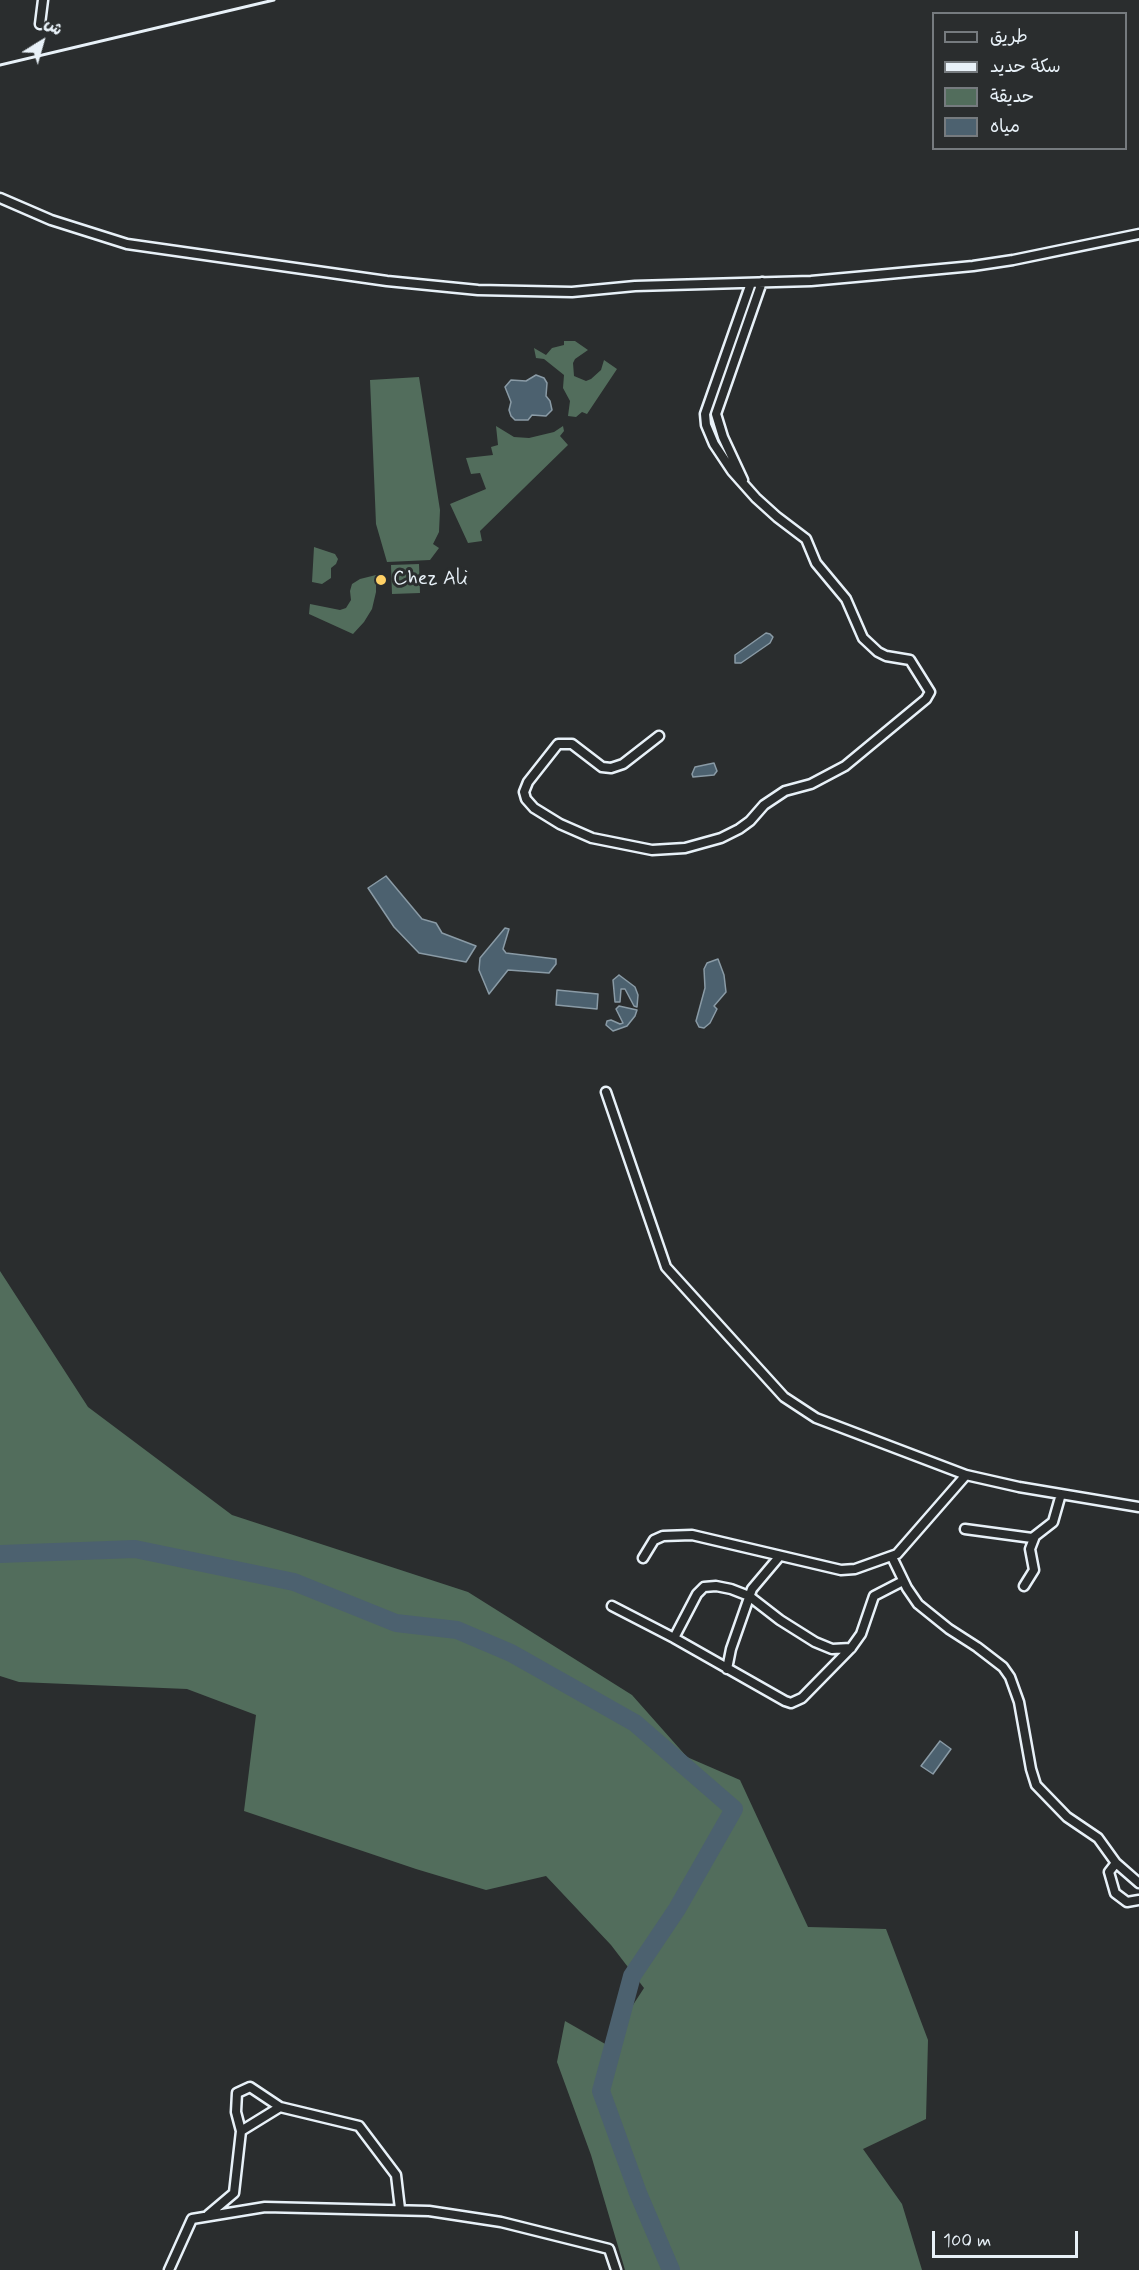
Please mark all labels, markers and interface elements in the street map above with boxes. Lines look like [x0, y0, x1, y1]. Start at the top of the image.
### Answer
north arrow [12, 12, 72, 72]
legend [932, 12, 1127, 150]
text: ش [40, 14, 66, 41]
text: طريق [990, 25, 1028, 49]
text: سكة حديد [990, 55, 1061, 79]
text: حديقة [990, 85, 1034, 109]
text: مياه [990, 115, 1020, 139]
place label: Chez Ali [393, 568, 468, 592]
marker: Chez Ali [374, 573, 388, 587]
scale bar [935, 2219, 1080, 2257]
text: 100 m [943, 2229, 991, 2253]

